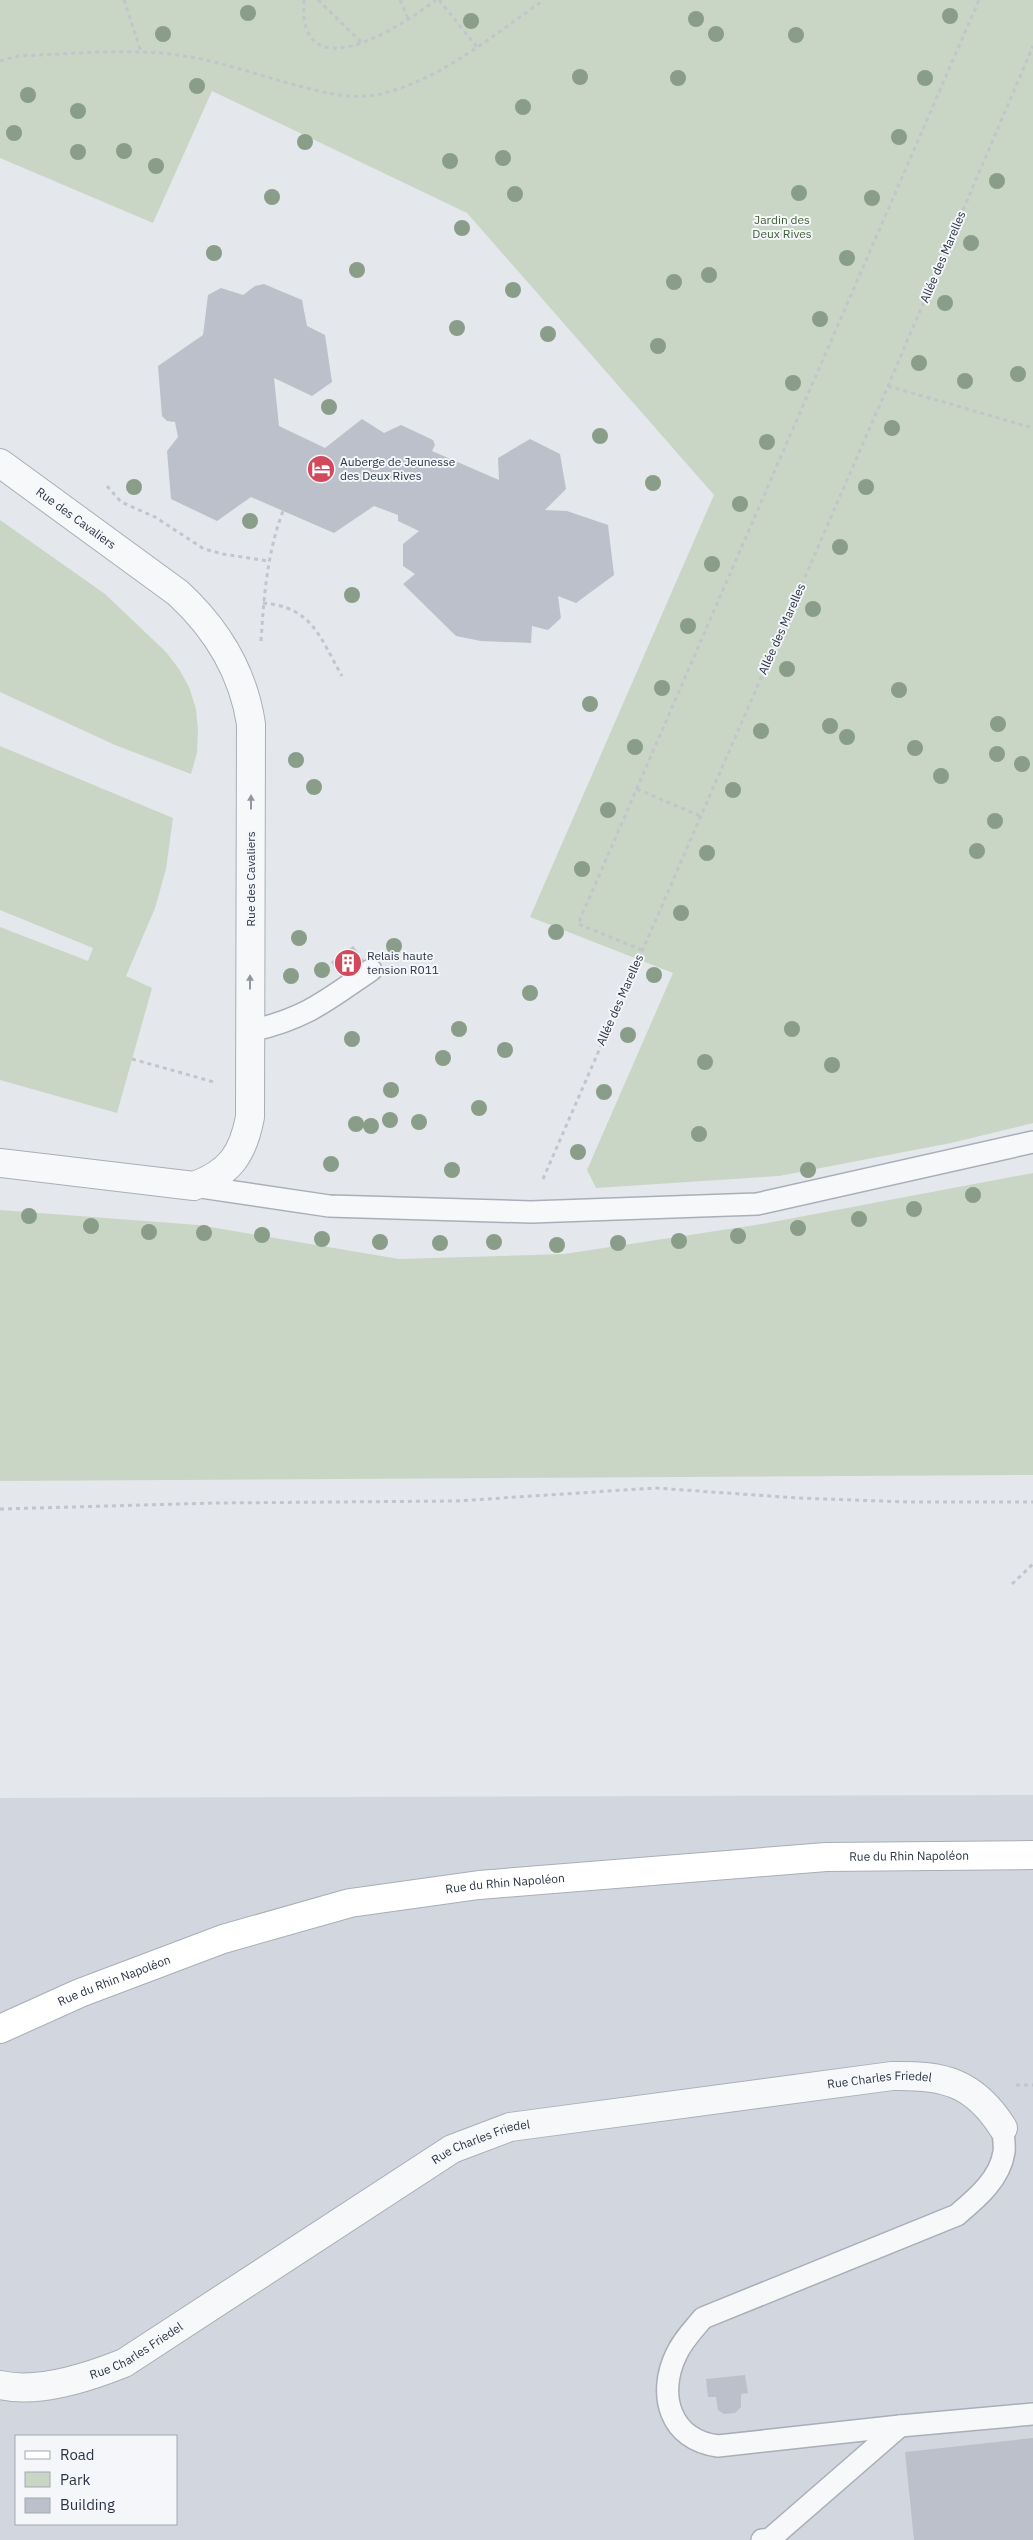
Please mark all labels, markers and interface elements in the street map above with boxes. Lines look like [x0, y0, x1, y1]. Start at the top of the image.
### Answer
street label: Allée des Marelles [916, 208, 969, 305]
park label: Jardin des Deux Rives [752, 212, 812, 241]
hotel icon: Auberge de Jeunesse des Deux Rives [306, 454, 336, 484]
place label: Auberge de Jeunesse des Deux Rives [340, 454, 456, 483]
street label: Rue des Cavaliers [33, 484, 119, 552]
street label: Allée des Marelles [755, 581, 808, 677]
one-way arrow [247, 794, 255, 810]
street label: Rue des Cavaliers [243, 831, 258, 927]
building icon: Relais haute tension R011 [333, 948, 363, 978]
place label: Relais haute tension R011 [367, 948, 439, 977]
street label: Allée des Marelles [593, 952, 646, 1048]
one-way arrow [246, 974, 254, 990]
street label: Rue du Rhin Napoléon [849, 1848, 969, 1864]
street label: Rue du Rhin Napoléon [444, 1870, 565, 1897]
street label: Rue du Rhin Napoléon [55, 1952, 172, 2009]
street label: Rue Charles Friedel [826, 2068, 933, 2092]
street label: Rue Charles Friedel [429, 2116, 531, 2167]
street label: Rue Charles Friedel [88, 2319, 185, 2382]
legend [15, 2435, 178, 2525]
text: Road [60, 2445, 95, 2464]
text: Park [60, 2470, 90, 2489]
text: Building [60, 2495, 115, 2514]

